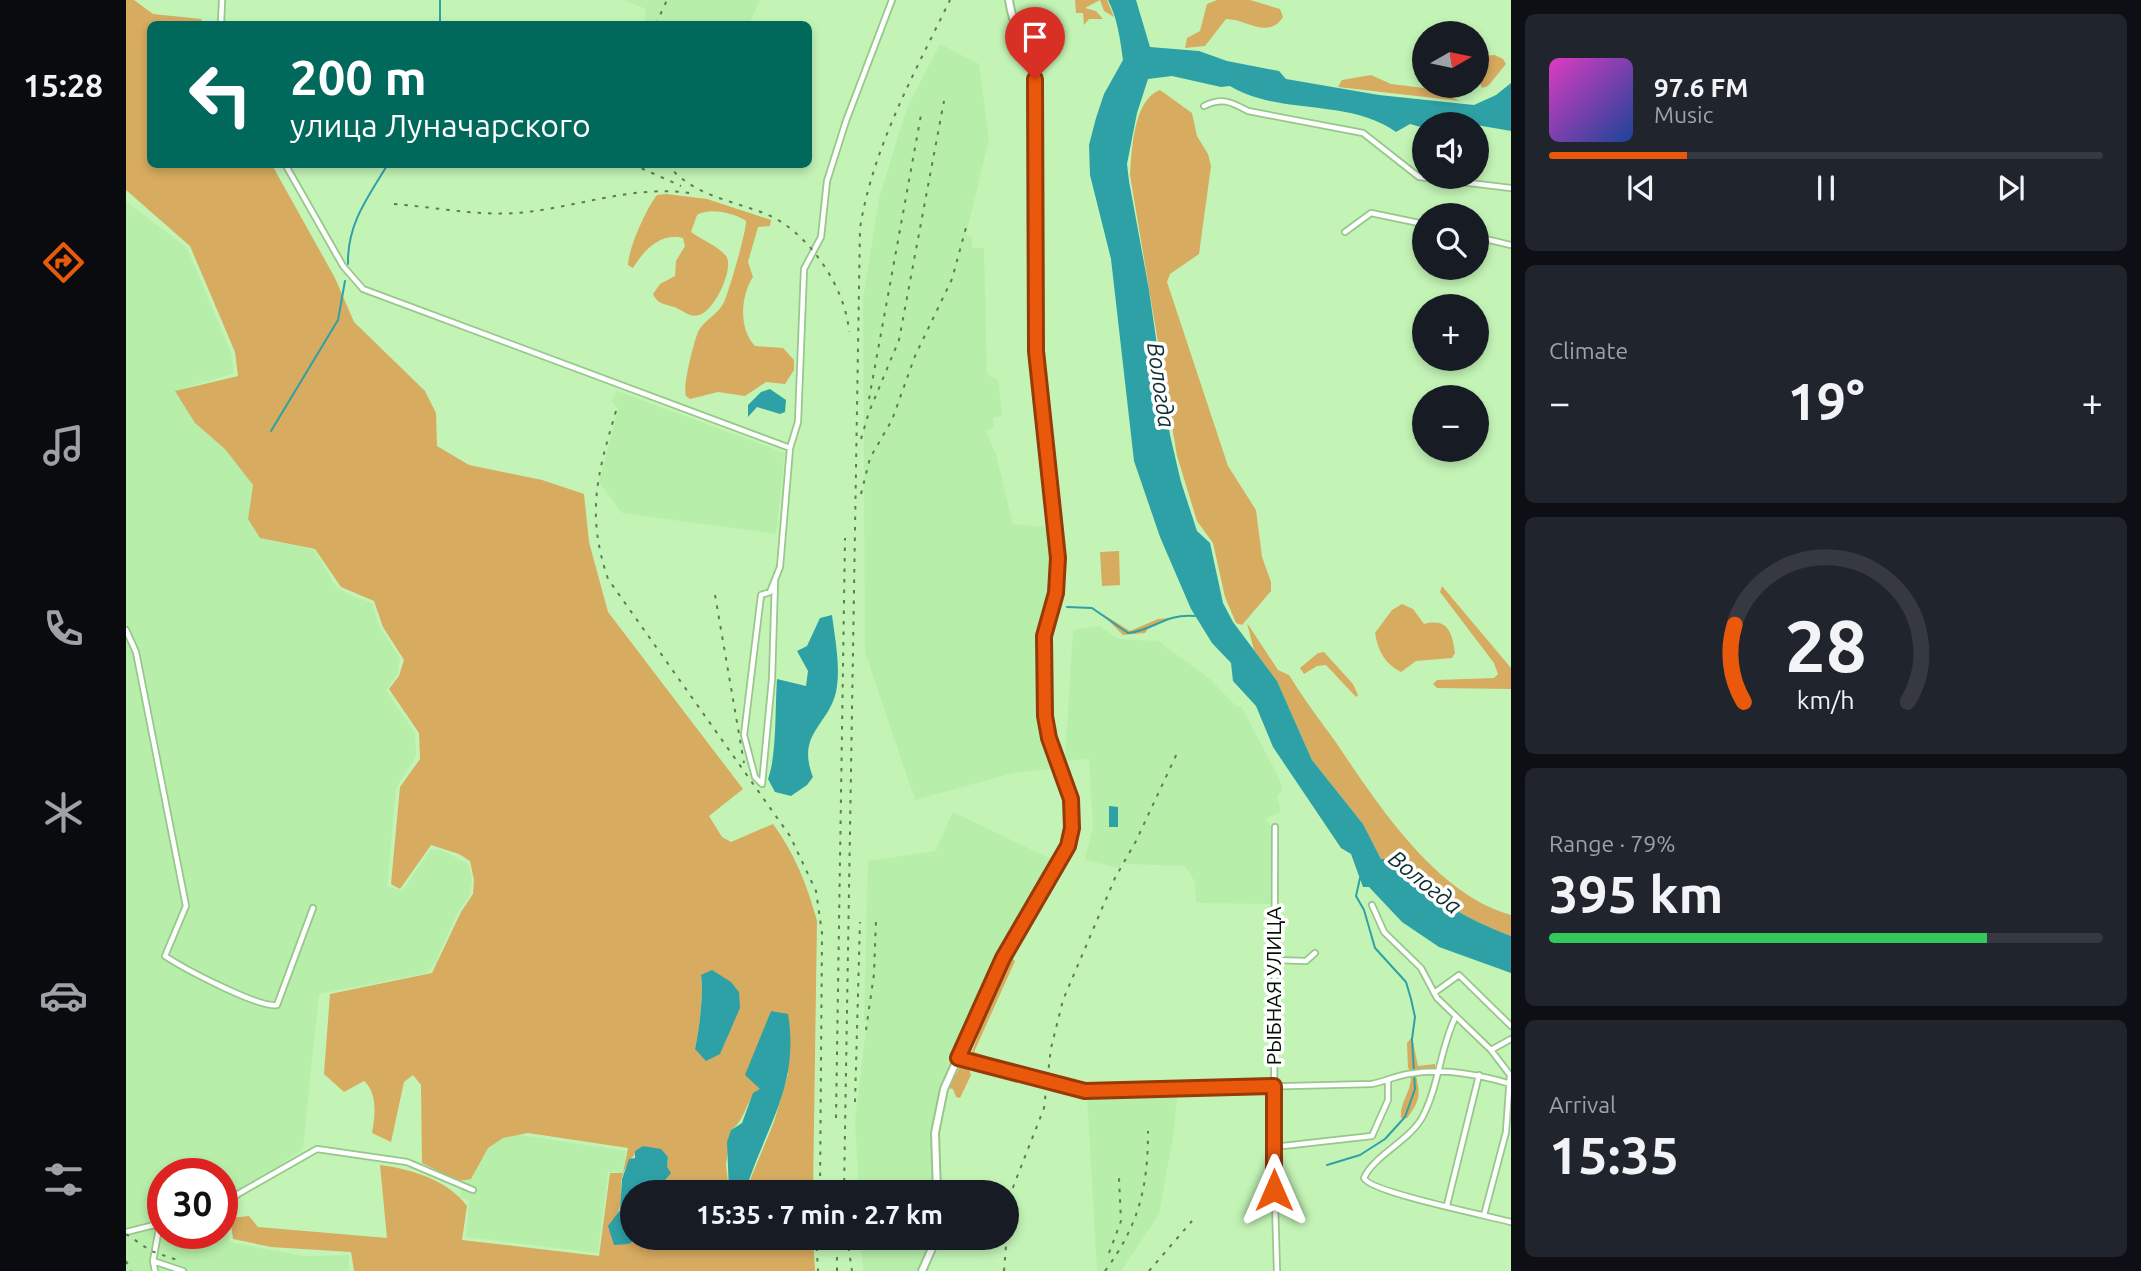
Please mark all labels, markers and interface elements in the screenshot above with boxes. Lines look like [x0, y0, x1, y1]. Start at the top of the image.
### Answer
pin [1005, 7, 1065, 79]
icon: arrive [1016, 18, 1054, 56]
north arrow [1412, 21, 1489, 98]
map controls [1412, 21, 1489, 462]
icon: left [175, 49, 266, 140]
text: 200 m [290, 49, 427, 104]
text: 15:28 [23, 67, 103, 103]
text: 97.6 FM [1654, 73, 1748, 102]
text: Music [1654, 102, 1713, 127]
text: улица Луначарского [290, 107, 591, 143]
button: sound [1412, 112, 1489, 189]
icon: previous [1622, 169, 1660, 207]
icon: pause [1807, 169, 1845, 207]
icon: next [1992, 169, 2030, 207]
button: search [1412, 203, 1489, 280]
icon: directions [39, 238, 88, 287]
button: + [1412, 294, 1489, 371]
text: Climate [1549, 338, 1628, 363]
water label: Вологда [1143, 341, 1180, 429]
text: 19° [1787, 372, 1865, 430]
text: − [1549, 381, 1570, 423]
text: + [2082, 381, 2103, 423]
button: − [1412, 385, 1489, 462]
icon: music [39, 421, 88, 470]
icon: phone [39, 604, 88, 653]
text: 28 [1785, 604, 1867, 686]
text: km/h [1797, 685, 1855, 713]
icon: climate [39, 788, 88, 837]
text: Range · 79% [1549, 831, 1676, 856]
water label: Вологда [1384, 845, 1467, 918]
text: 395 km [1549, 865, 1723, 923]
street label: РЫБНАЯ УЛИЦА [1261, 906, 1285, 1065]
icon: car [39, 971, 88, 1020]
text: Arrival [1549, 1092, 1616, 1117]
text: 15:35 [1549, 1126, 1679, 1184]
position arrow [1237, 1153, 1311, 1227]
icon: filters [39, 1155, 88, 1204]
speed limit sign: 30 [147, 1158, 238, 1249]
text: 15:35 · 7 min · 2.7 km [696, 1200, 943, 1229]

